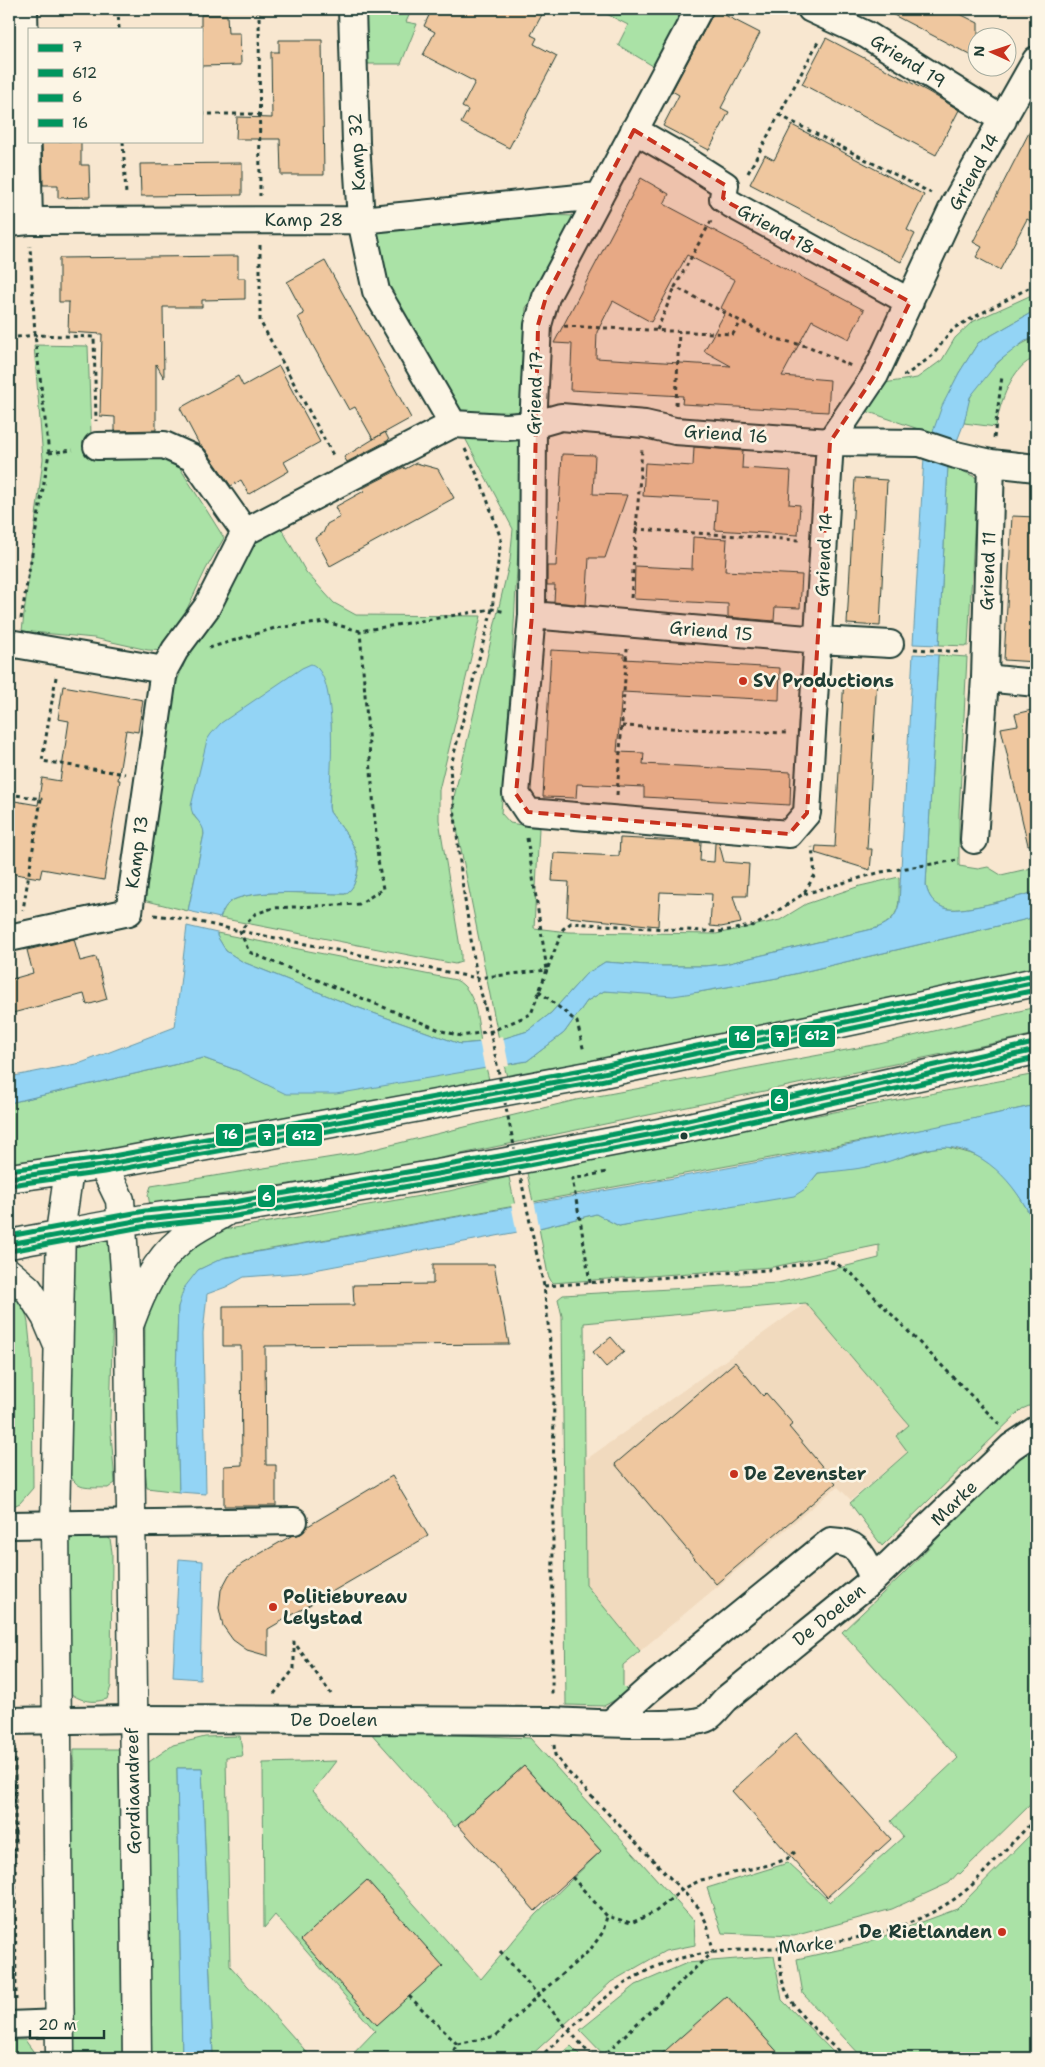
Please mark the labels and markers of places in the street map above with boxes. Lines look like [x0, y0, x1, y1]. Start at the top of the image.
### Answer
place label: SV Productions [753, 669, 894, 693]
marker: SV Productions [737, 675, 749, 687]
unlabelled marker [679, 1131, 689, 1141]
place label: De Zevenster [744, 1462, 867, 1486]
marker: De Zevenster [728, 1468, 740, 1480]
place label: Politiebureau Lelystad [283, 1585, 408, 1630]
marker: Politiebureau Lelystad [267, 1601, 279, 1613]
place label: De Rietlanden [859, 1920, 992, 1944]
marker: De Rietlanden [996, 1926, 1008, 1938]

